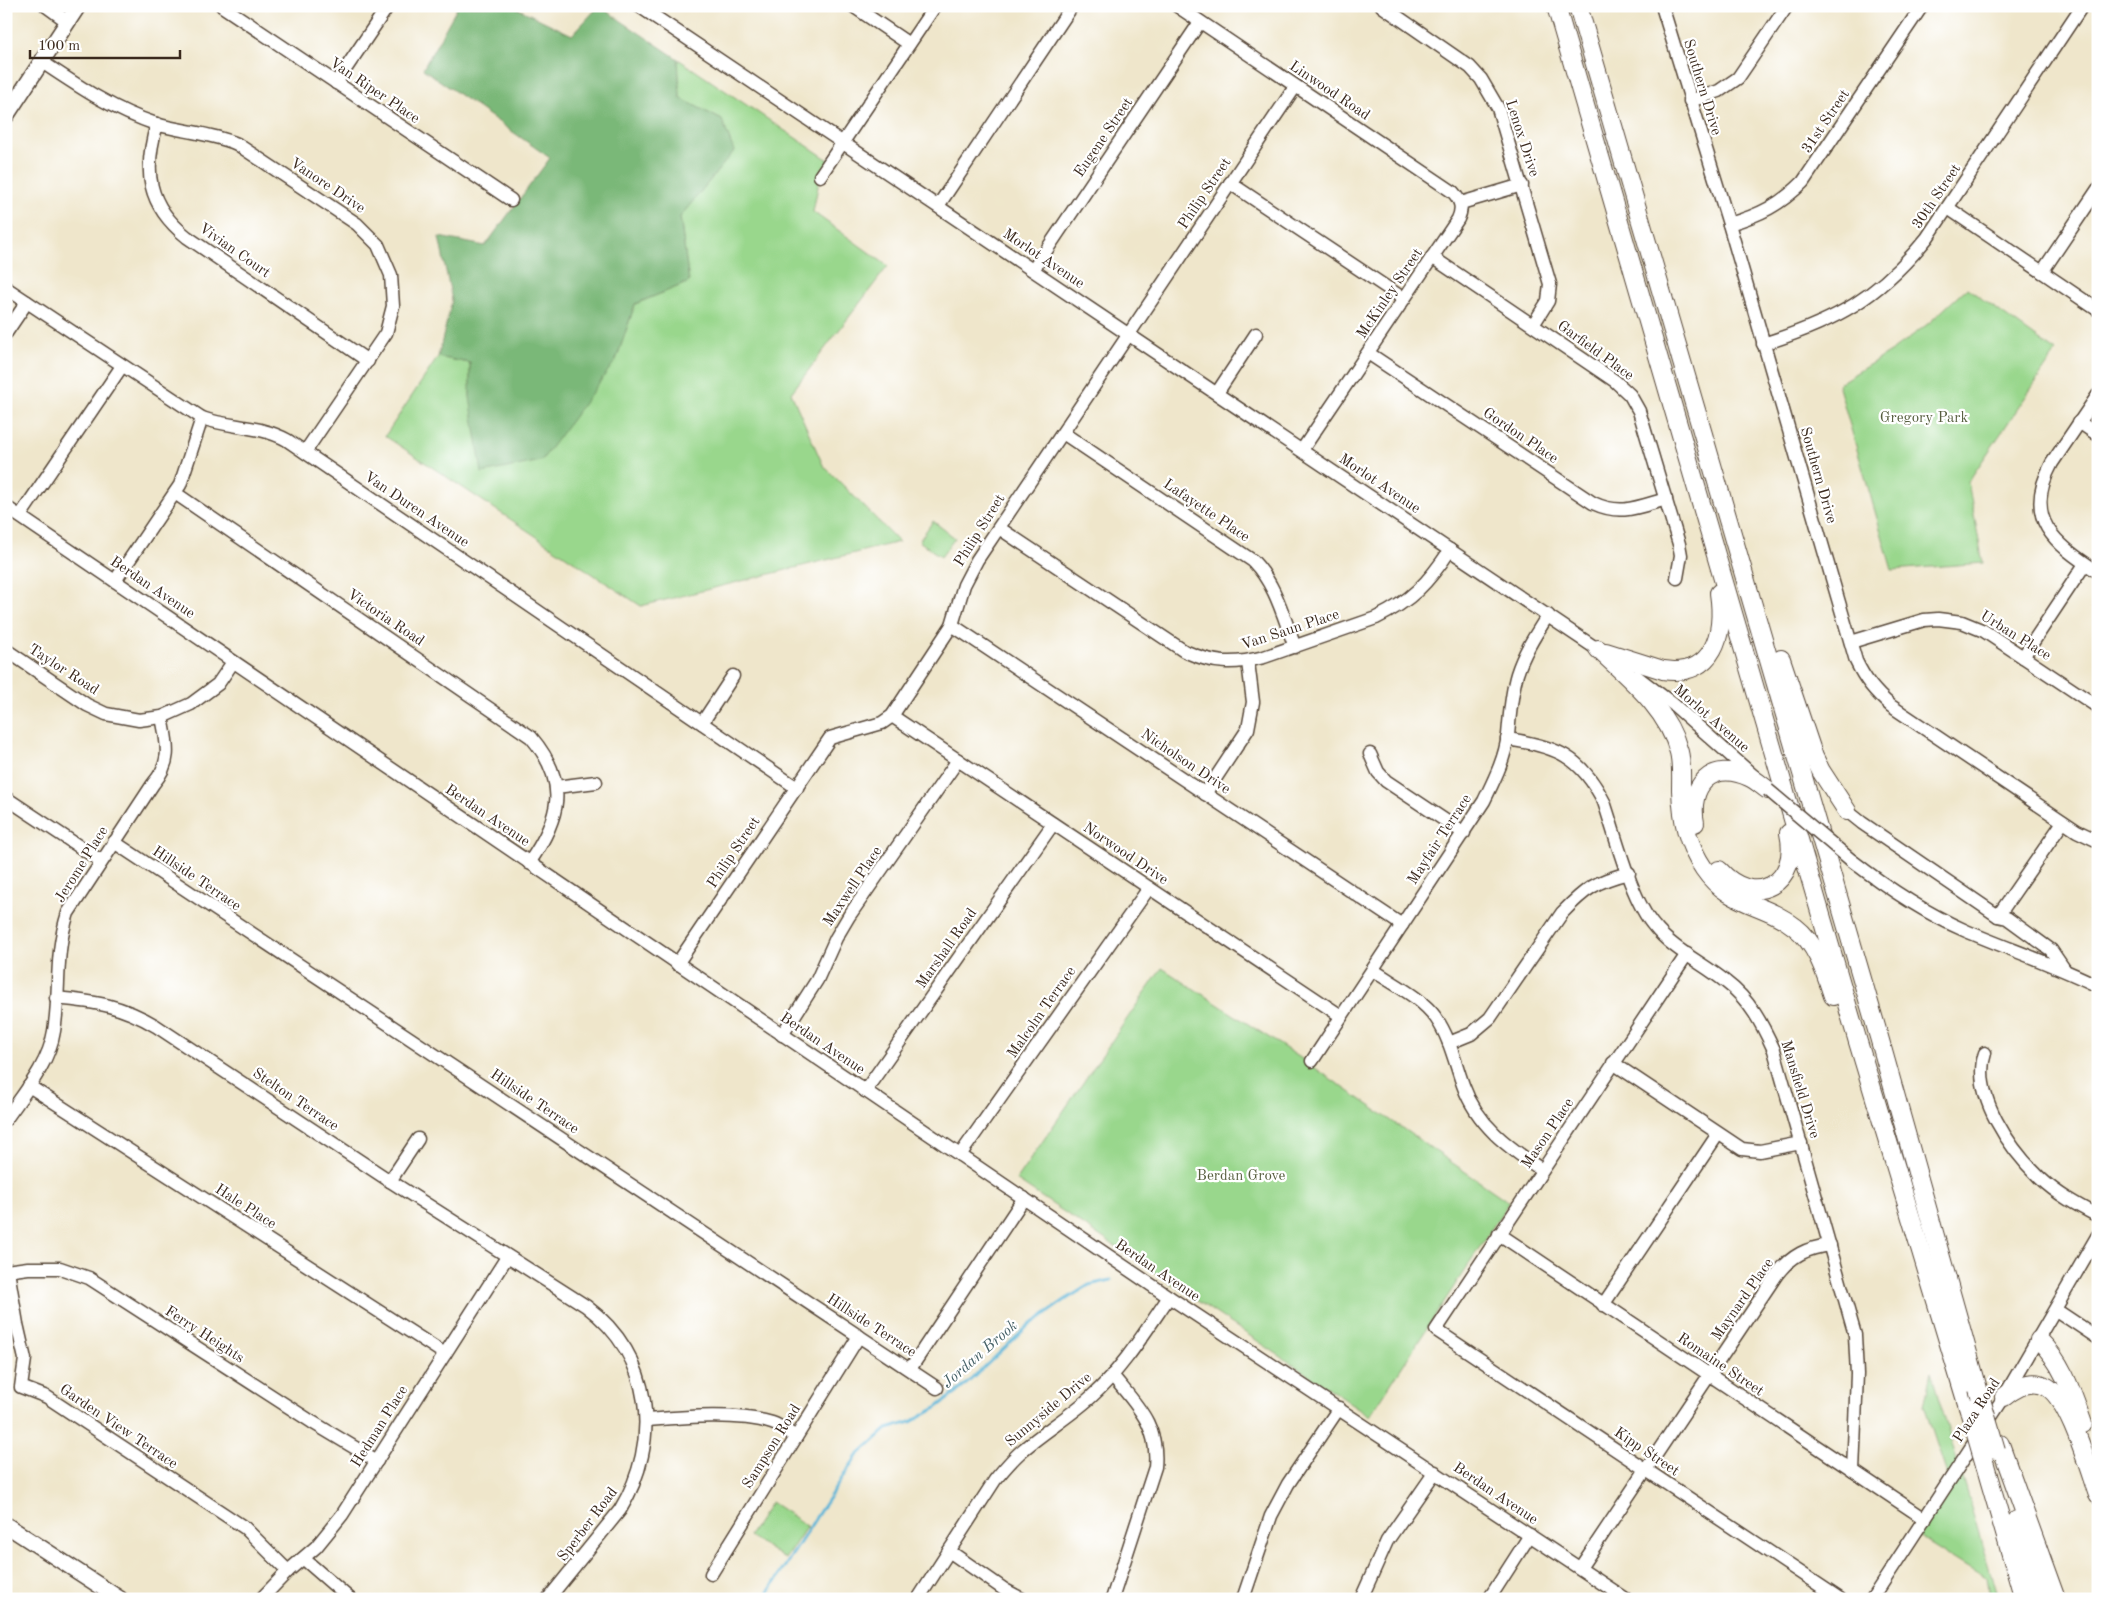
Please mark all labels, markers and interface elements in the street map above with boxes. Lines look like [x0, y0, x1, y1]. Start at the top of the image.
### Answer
scale bar [30, 28, 180, 60]
street label: Southern Drive [1680, 38, 1723, 137]
text: 100 m [38, 39, 80, 54]
street label: Van Riper Place [326, 56, 422, 127]
street label: Linwood Road [1286, 59, 1372, 124]
street label: 31st Street [1800, 87, 1853, 156]
street label: Eugene Street [1072, 95, 1136, 180]
street label: Lenox Drive [1502, 98, 1541, 179]
street label: Vanore Drive [287, 156, 367, 217]
street label: Philip Street [1176, 156, 1234, 232]
street label: 30th Street [1910, 162, 1964, 232]
street label: Vivian Court [196, 221, 273, 281]
street label: Morlot Avenue [1000, 227, 1087, 292]
street label: McKinley Street [1355, 246, 1426, 342]
street label: Garfield Place [1554, 319, 1636, 384]
street label: Gordon Place [1480, 406, 1561, 467]
park label: Gregory Park [1880, 411, 1968, 426]
street label: Southern Drive [1797, 426, 1839, 525]
street label: Morlot Avenue [1336, 452, 1423, 517]
street label: Van Duren Avenue [361, 470, 471, 551]
street label: Lafayette Place [1160, 477, 1252, 546]
street label: Philip Street [952, 492, 1008, 570]
street label: Berdan Avenue [107, 554, 197, 622]
street label: Victoria Road [344, 587, 427, 650]
street label: Van Saun Place [1240, 607, 1341, 653]
street label: Urban Place [1977, 609, 2053, 664]
street label: Taylor Road [25, 642, 101, 699]
street label: Morlot Avenue [1670, 682, 1752, 756]
street label: Nicholson Drive [1138, 727, 1233, 798]
street label: Berdan Avenue [442, 782, 532, 850]
street label: Mayfair Terrace [1406, 792, 1475, 888]
street label: Philip Street [705, 815, 763, 891]
street label: Norwood Drive [1080, 820, 1170, 888]
street label: Jerome Place [53, 824, 112, 906]
street label: Hillside Terrace [149, 844, 243, 914]
street label: Maxwell Place [821, 844, 886, 930]
street label: Marshall Road [914, 906, 980, 992]
street label: Malcolm Terrace [1005, 964, 1079, 1061]
street label: Berdan Avenue [777, 1010, 867, 1078]
street label: Mansfield Drive [1778, 1039, 1822, 1140]
street label: Stelton Terrace [249, 1066, 341, 1135]
street label: Hillside Terrace [487, 1067, 581, 1137]
street label: Mason Place [1519, 1096, 1577, 1172]
park label: Berdan Grove [1197, 1169, 1286, 1184]
street label: Hale Place [212, 1182, 278, 1233]
street label: Berdan Avenue [1112, 1237, 1202, 1305]
street label: Maynard Place [1709, 1256, 1777, 1344]
street label: Hillside Terrace [824, 1292, 919, 1361]
street label: Ferry Heights [162, 1304, 247, 1366]
water label: Jordan Brook [940, 1317, 1021, 1391]
street label: Romaine Street [1674, 1331, 1766, 1400]
street label: Sunnyside Drive [1003, 1370, 1095, 1450]
street label: Plaza Road [1951, 1376, 2004, 1446]
street label: Garden View Terrace [56, 1382, 180, 1472]
street label: Hedman Place [349, 1383, 411, 1470]
street label: Sampson Road [740, 1402, 804, 1492]
street label: Kipp Street [1611, 1425, 1681, 1479]
street label: Berdan Avenue [1450, 1460, 1540, 1528]
street label: Sperber Road [556, 1485, 621, 1565]

